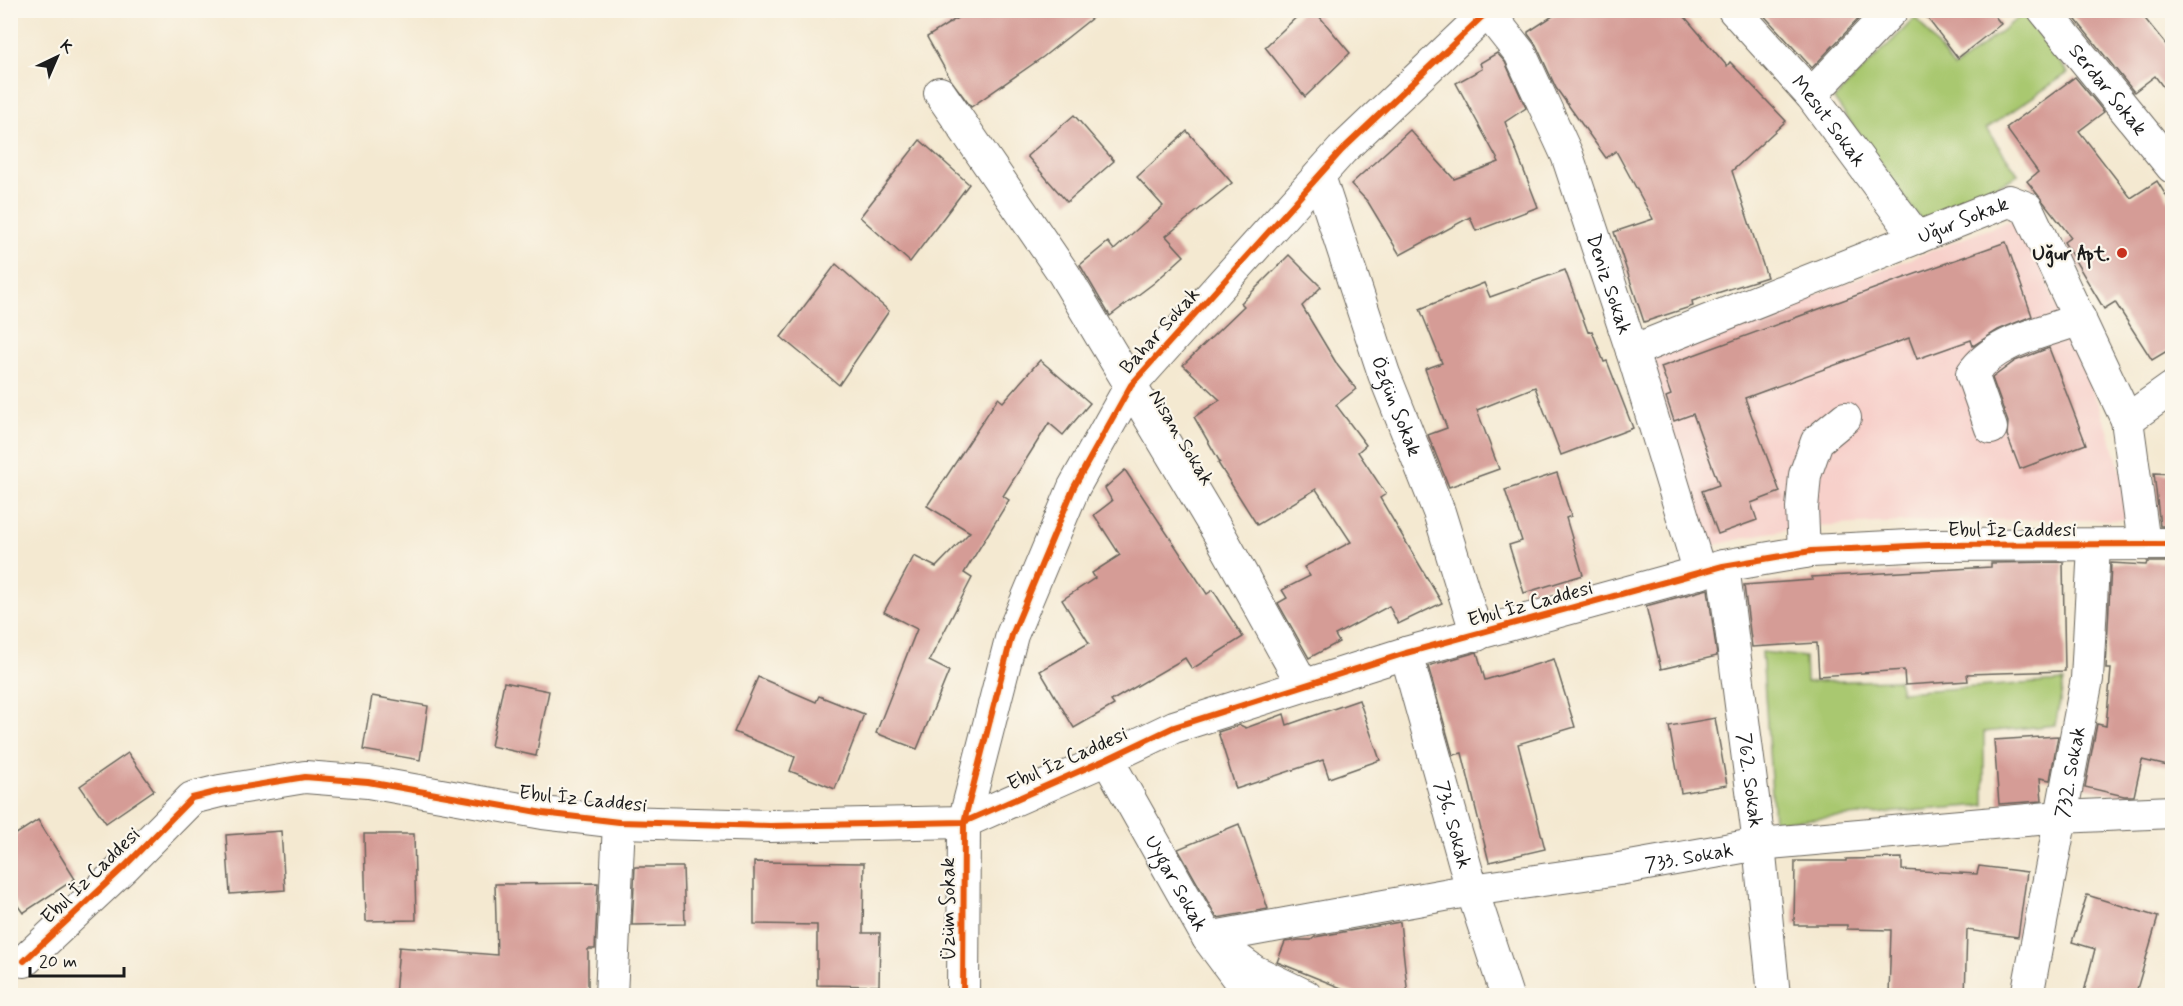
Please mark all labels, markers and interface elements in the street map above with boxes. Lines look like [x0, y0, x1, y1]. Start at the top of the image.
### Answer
north arrow [27, 27, 87, 87]
text: K [55, 36, 78, 59]
street label: Serdar Sokak [2062, 38, 2153, 142]
street label: Mesut Sokak [1785, 70, 1872, 173]
street label: Uğur Sokak [1914, 191, 2013, 251]
street label: Deniz Sokak [1579, 231, 1638, 338]
place label: Uğur Apt. [2032, 241, 2110, 269]
marker: Uğur Apt. [2115, 246, 2129, 260]
street label: Bahar Sokak [1114, 282, 1206, 380]
street label: Özgün Sokak [1364, 353, 1427, 461]
street label: Nisan Sokak [1141, 385, 1220, 491]
street label: Ebul İz Caddesi [1948, 517, 2076, 544]
street label: Ebul İz Caddesi [1465, 575, 1596, 634]
street label: Ebul İz Caddesi [1003, 721, 1132, 798]
street label: 732. Sokak [2049, 724, 2093, 820]
street label: 762. Sokak [1730, 731, 1769, 829]
street label: 736. Sokak [1427, 778, 1477, 872]
street label: Ebul İz Caddesi [517, 779, 648, 820]
street label: Ebul İz Caddesi [35, 822, 147, 930]
street label: Uygar Sokak [1138, 830, 1213, 937]
street label: 733. Sokak [1643, 837, 1735, 879]
street label: Üzüm Sokak [935, 857, 962, 961]
scale bar [30, 940, 124, 978]
text: 20 m [39, 950, 77, 974]

